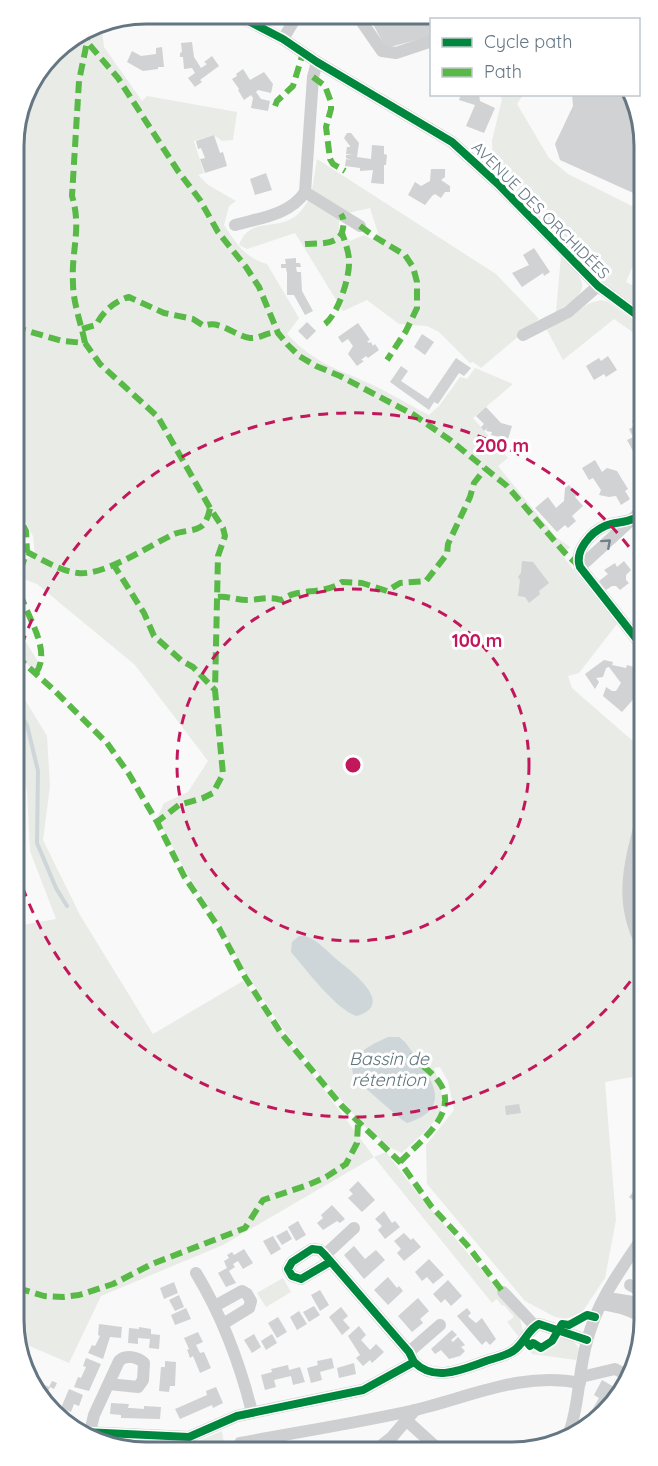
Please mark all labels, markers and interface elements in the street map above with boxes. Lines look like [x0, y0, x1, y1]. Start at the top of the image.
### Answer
legend [430, 18, 640, 96]
text: Cycle path [484, 30, 572, 53]
text: Path [484, 60, 522, 83]
street label: AVENUE DES ORCHIDÉES [468, 137, 614, 283]
text: 200 m [475, 434, 529, 457]
one-way arrow [600, 539, 610, 550]
text: 100 m [452, 629, 502, 652]
centre of rings [343, 755, 363, 775]
water label: Bassin de rétention [349, 1047, 430, 1091]

